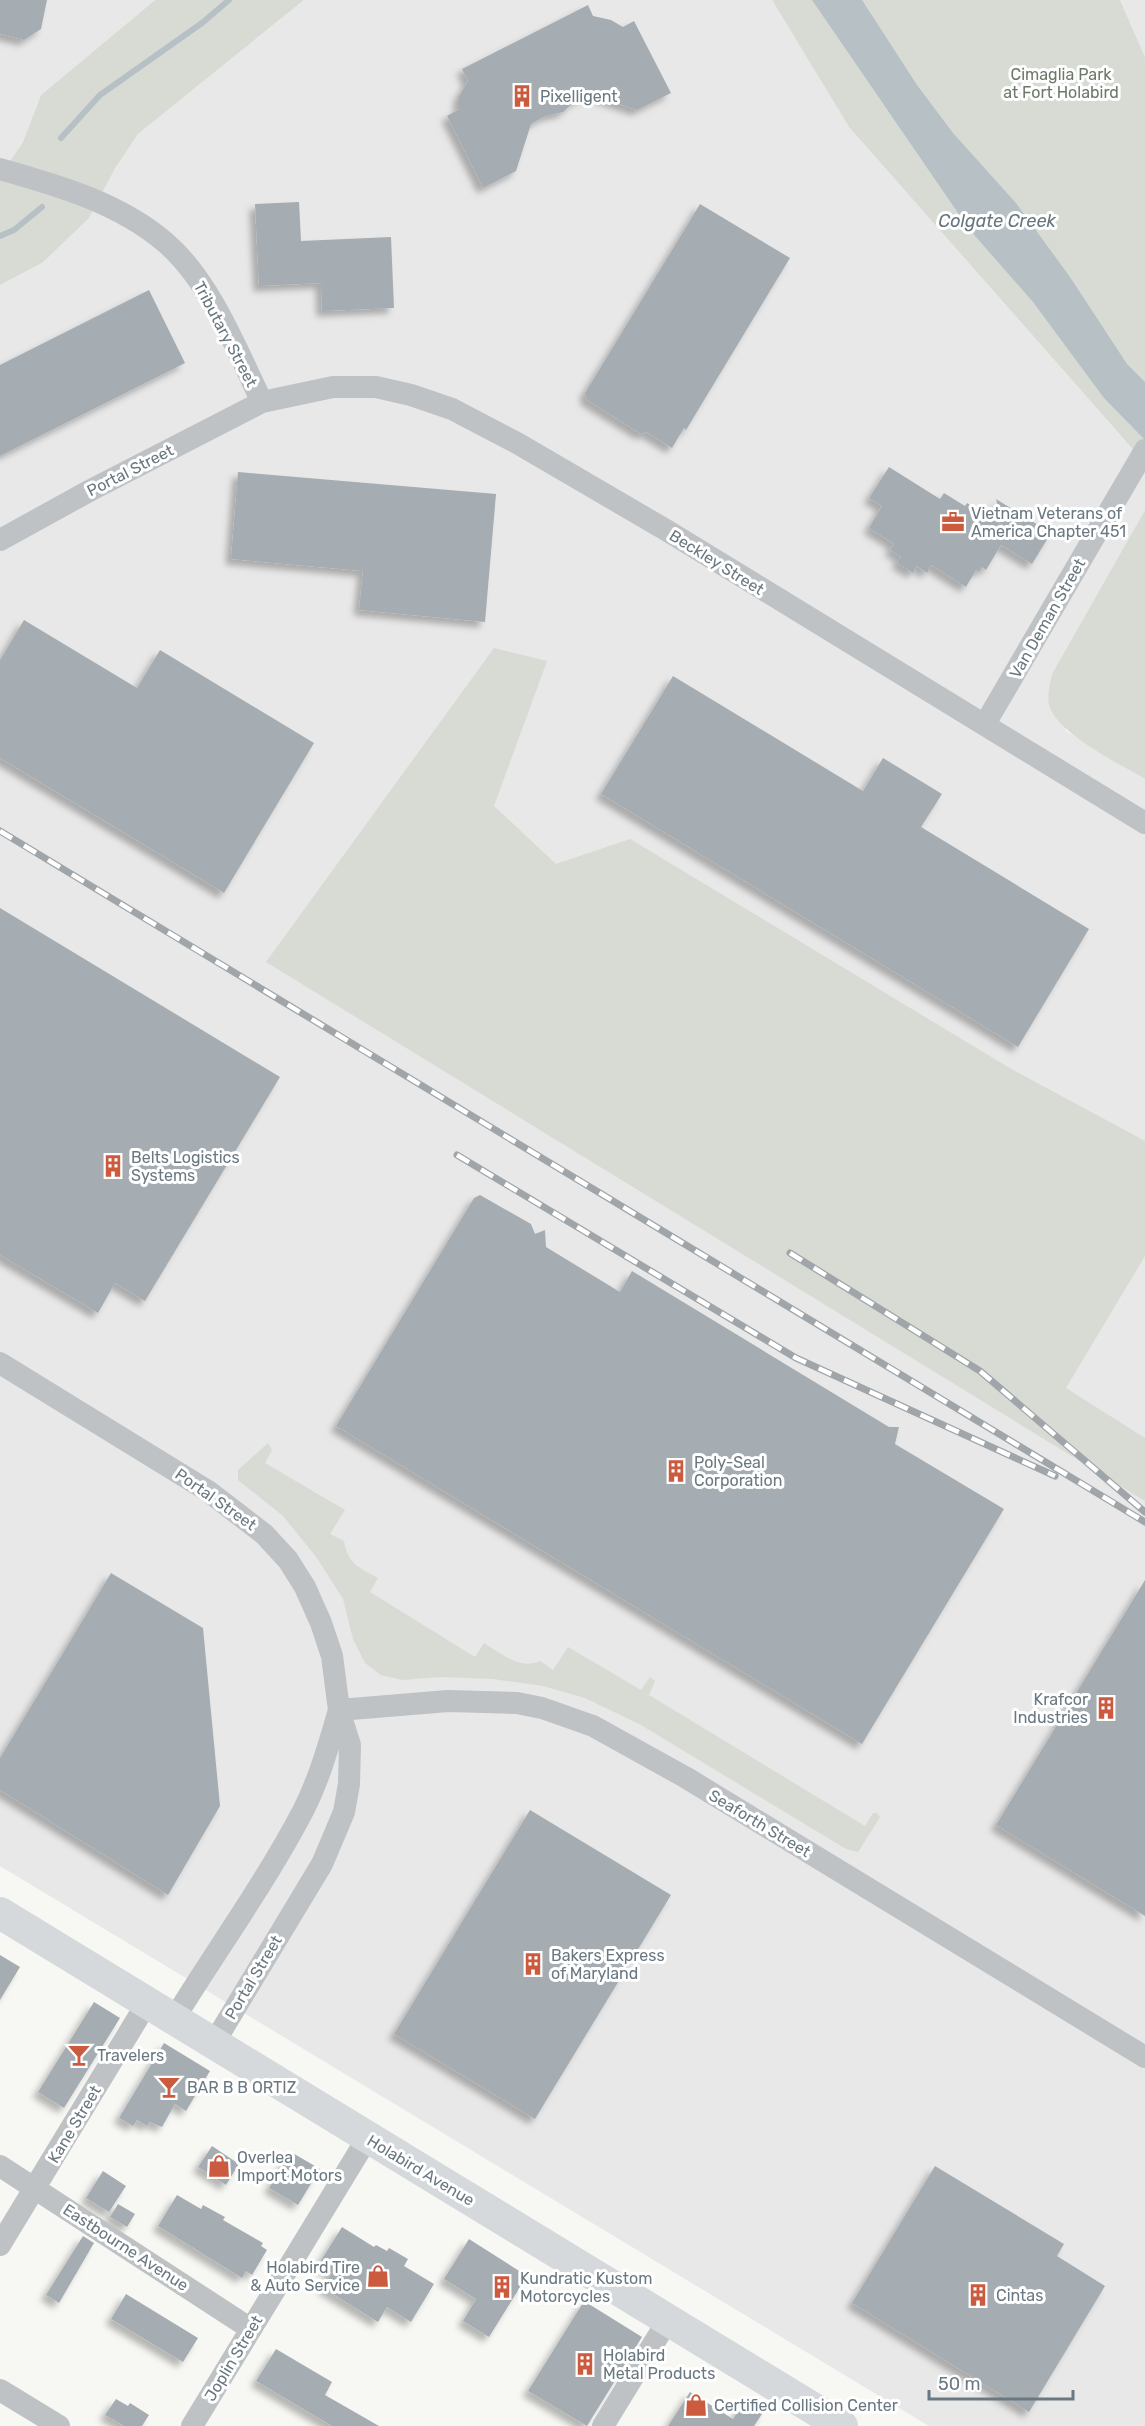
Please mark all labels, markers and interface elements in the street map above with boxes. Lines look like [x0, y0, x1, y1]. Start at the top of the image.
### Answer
park label: Cimaglia Park at Fort Holabird [1003, 65, 1119, 102]
building icon: Pixelligent [509, 83, 535, 109]
place label: Pixelligent [540, 87, 618, 106]
water label: Colgate Creek [938, 210, 1056, 232]
street label: Tributary Street [190, 278, 261, 390]
street label: Portal Street [84, 441, 177, 500]
place label: Vietnam Veterans of America Chapter 451 [971, 504, 1126, 541]
office icon: Vietnam Veterans of America Chapter 451 [940, 509, 966, 535]
street label: Beckley Street [666, 526, 768, 599]
street label: Van Deman Street [1005, 555, 1089, 681]
place label: Belts Logistics Systems [131, 1148, 240, 1185]
building icon: Belts Logistics Systems [100, 1153, 126, 1179]
place label: Poly-Seal Corporation [694, 1453, 782, 1490]
building icon: Poly-Seal Corporation [663, 1458, 689, 1484]
street label: Portal Street [172, 1464, 260, 1534]
place label: Krafcor Industries [1013, 1690, 1088, 1727]
building icon: Krafcor Industries [1093, 1695, 1119, 1721]
street label: Seaforth Street [706, 1786, 814, 1861]
street label: Portal Street [221, 1932, 286, 2023]
place label: Bakers Express of Maryland [551, 1946, 665, 1983]
building icon: Bakers Express of Maryland [520, 1951, 546, 1977]
bar icon: Travelers [66, 2042, 92, 2068]
place label: Travelers [97, 2046, 164, 2065]
bar icon: BAR B B ORTIZ [156, 2074, 182, 2100]
place label: BAR B B ORTIZ [187, 2078, 296, 2097]
street label: Kane Street [44, 2082, 105, 2167]
street label: Holabird Avenue [364, 2131, 478, 2210]
place label: Overlea Import Motors [237, 2148, 342, 2185]
shop icon: Overlea Import Motors [206, 2153, 232, 2179]
street label: Eastbourne Avenue [60, 2200, 192, 2295]
place label: Holabird Tire & Auto Service [250, 2258, 360, 2295]
shop icon: Holabird Tire & Auto Service [365, 2263, 391, 2289]
place label: Kundratic Kustom Motorcycles [520, 2269, 652, 2306]
building icon: Kundratic Kustom Motorcycles [489, 2274, 515, 2300]
building icon: Cintas [965, 2282, 991, 2308]
place label: Cintas [996, 2286, 1043, 2305]
street label: Joplin Street [200, 2312, 266, 2405]
place label: Holabird Metal Products [603, 2346, 715, 2383]
building icon: Holabird Metal Products [572, 2351, 598, 2377]
scale bar [929, 2363, 1073, 2401]
text: 50 m [938, 2373, 981, 2395]
shop icon: Certified Collision Center [683, 2392, 709, 2418]
place label: Certified Collision Center [714, 2396, 898, 2415]

